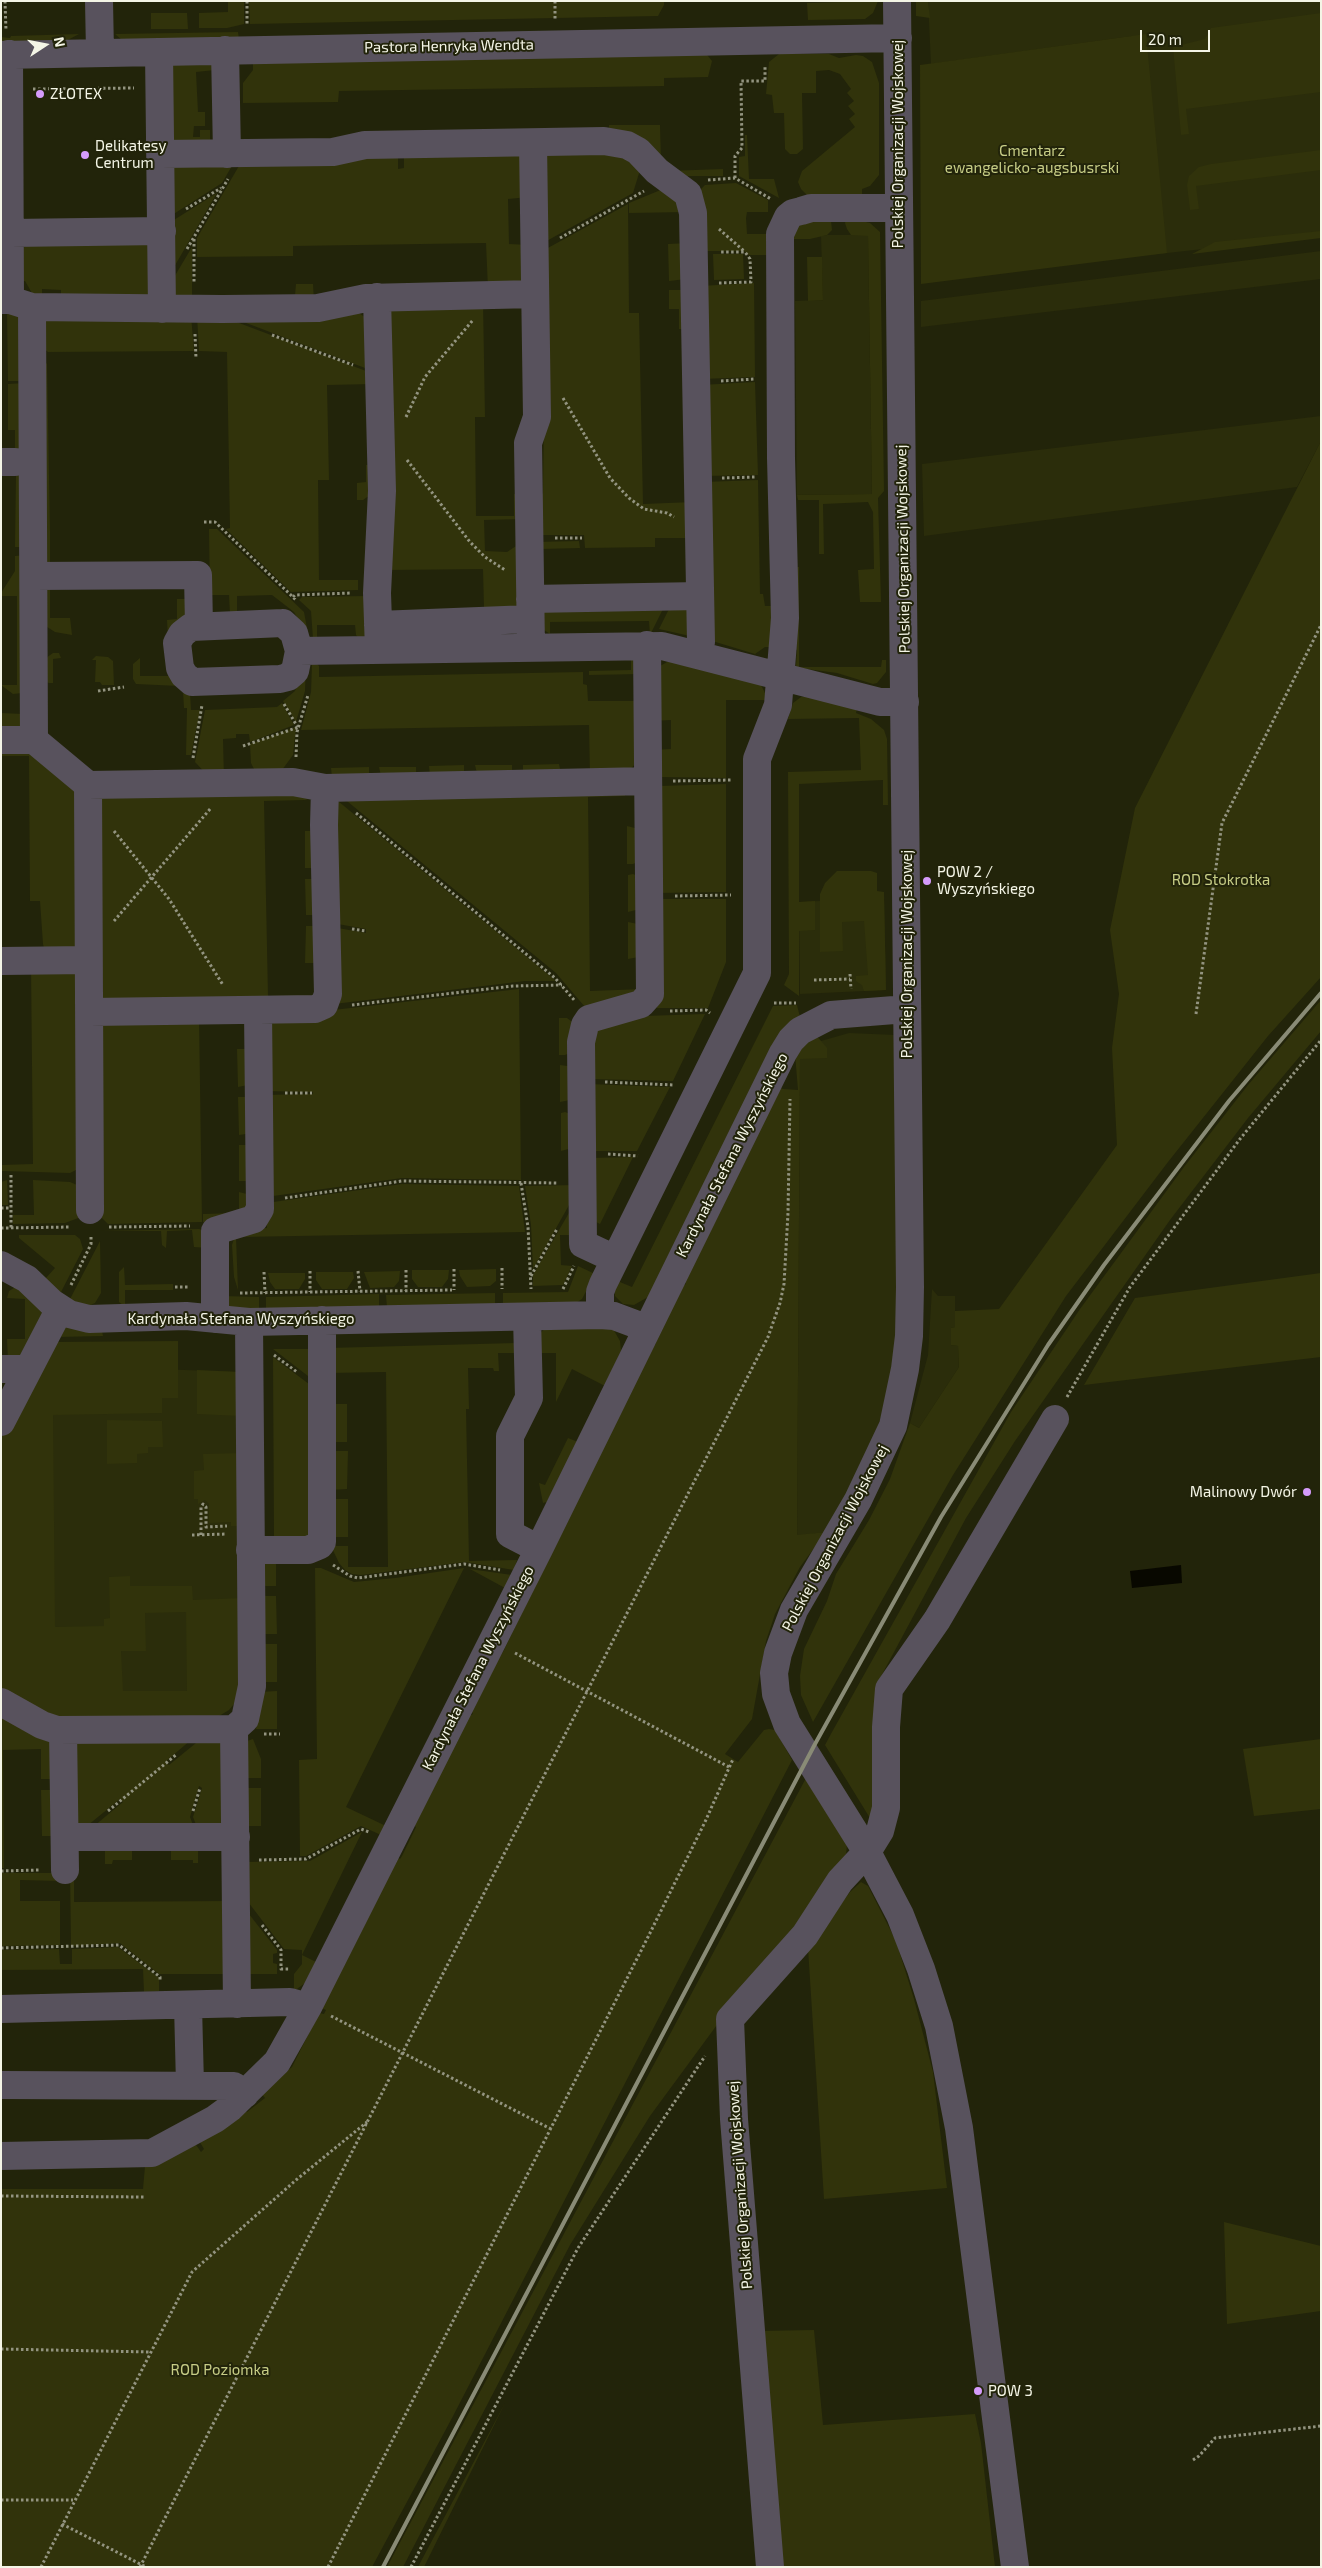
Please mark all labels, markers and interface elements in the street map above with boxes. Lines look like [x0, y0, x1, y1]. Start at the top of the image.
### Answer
north arrow [20, 20, 70, 70]
scale bar [1142, 20, 1212, 52]
text: 20 m [1148, 30, 1182, 48]
text: N [51, 35, 70, 49]
street label: Pastora Henryka Wendta [364, 36, 534, 56]
street label: Polskiej Organizacji Wojskowej [889, 40, 907, 248]
place label: ZŁOTEX [50, 85, 102, 103]
marker: ZŁOTEX [34, 88, 46, 100]
place label: Delikatesy Centrum [95, 137, 166, 172]
park label: Cmentarz ewangelicko-augsbusrski [945, 142, 1119, 177]
marker: Delikatesy Centrum [79, 149, 91, 161]
street label: Polskiej Organizacji Wojskowej [892, 445, 914, 653]
street label: Polskiej Organizacji Wojskowej [898, 850, 916, 1058]
place label: POW 2 / Wyszyńskiego [937, 863, 1035, 898]
park label: ROD Stokrotka [1172, 871, 1270, 889]
marker: POW 2 / Wyszyńskiego [921, 875, 933, 887]
street label: Kardynała Stefana Wyszyńskiego [672, 1050, 792, 1260]
street label: Kardynała Stefana Wyszyńskiego [127, 1310, 355, 1328]
street label: Polskiej Organizacji Wojskowej [778, 1442, 892, 1634]
place label: Malinowy Dwór [1190, 1483, 1297, 1501]
marker: Malinowy Dwór [1301, 1486, 1313, 1498]
street label: Kardynała Stefana Wyszyńskiego [418, 1563, 538, 1773]
street label: Polskiej Organizacji Wojskowej [724, 2080, 756, 2290]
park label: ROD Poziomka [171, 2361, 269, 2379]
place label: POW 3 [988, 2382, 1033, 2400]
marker: POW 3 [972, 2385, 984, 2397]

